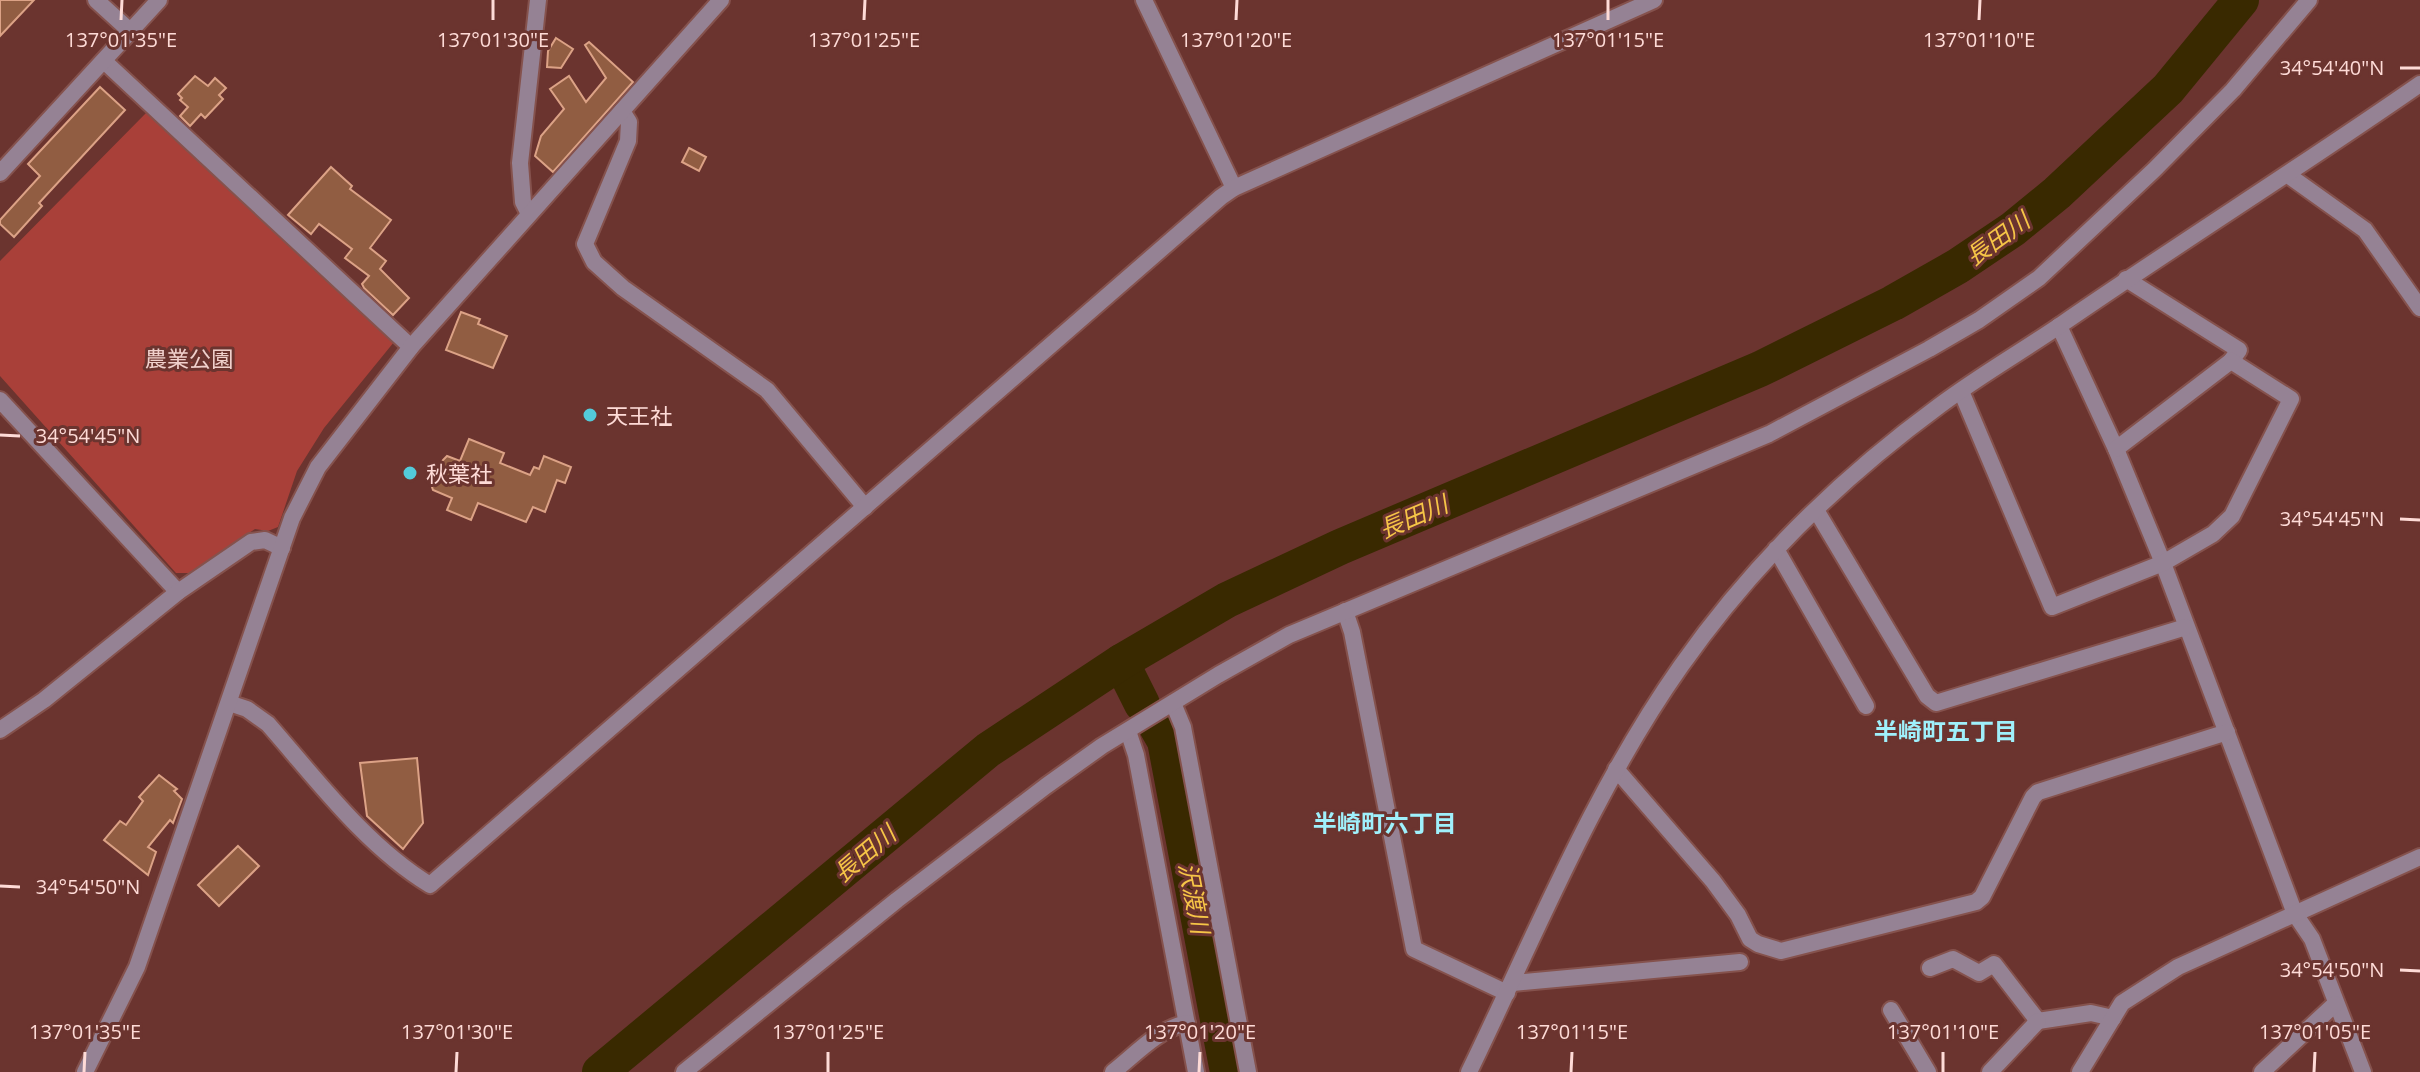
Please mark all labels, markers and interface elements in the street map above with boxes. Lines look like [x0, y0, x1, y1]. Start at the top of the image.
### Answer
text: 137°01'35"E [65, 26, 177, 53]
text: 137°01'30"E [437, 26, 549, 53]
text: 137°01'25"E [808, 26, 920, 53]
text: 137°01'20"E [1180, 26, 1292, 53]
text: 137°01'15"E [1552, 26, 1664, 53]
text: 137°01'10"E [1923, 26, 2035, 53]
text: 34°54'40"N [2280, 54, 2384, 81]
water label: 長田川 [1958, 202, 2038, 273]
park label: 農業公園 [145, 343, 233, 373]
place label: 天王社 [606, 400, 672, 430]
marker: 天王社 [581, 406, 599, 424]
text: 34°54'45"N [36, 422, 140, 449]
place label: 秋葉社 [426, 458, 492, 488]
marker: 秋葉社 [401, 464, 419, 482]
water label: 長田川 [1373, 486, 1455, 545]
text: 34°54'45"N [2280, 505, 2384, 532]
district label: 半崎町五丁目 [1874, 714, 2018, 747]
district label: 半崎町六丁目 [1313, 806, 1457, 839]
water label: 長田川 [826, 815, 904, 889]
water label: 沢渡川 [1172, 860, 1219, 939]
text: 34°54'50"N [36, 873, 140, 900]
text: 34°54'50"N [2280, 956, 2384, 983]
text: 137°01'35"E [29, 1018, 141, 1045]
text: 137°01'30"E [401, 1018, 513, 1045]
text: 137°01'25"E [772, 1018, 884, 1045]
text: 137°01'20"E [1144, 1018, 1256, 1045]
text: 137°01'15"E [1516, 1018, 1628, 1045]
text: 137°01'10"E [1887, 1018, 1999, 1045]
text: 137°01'05"E [2259, 1018, 2371, 1045]

